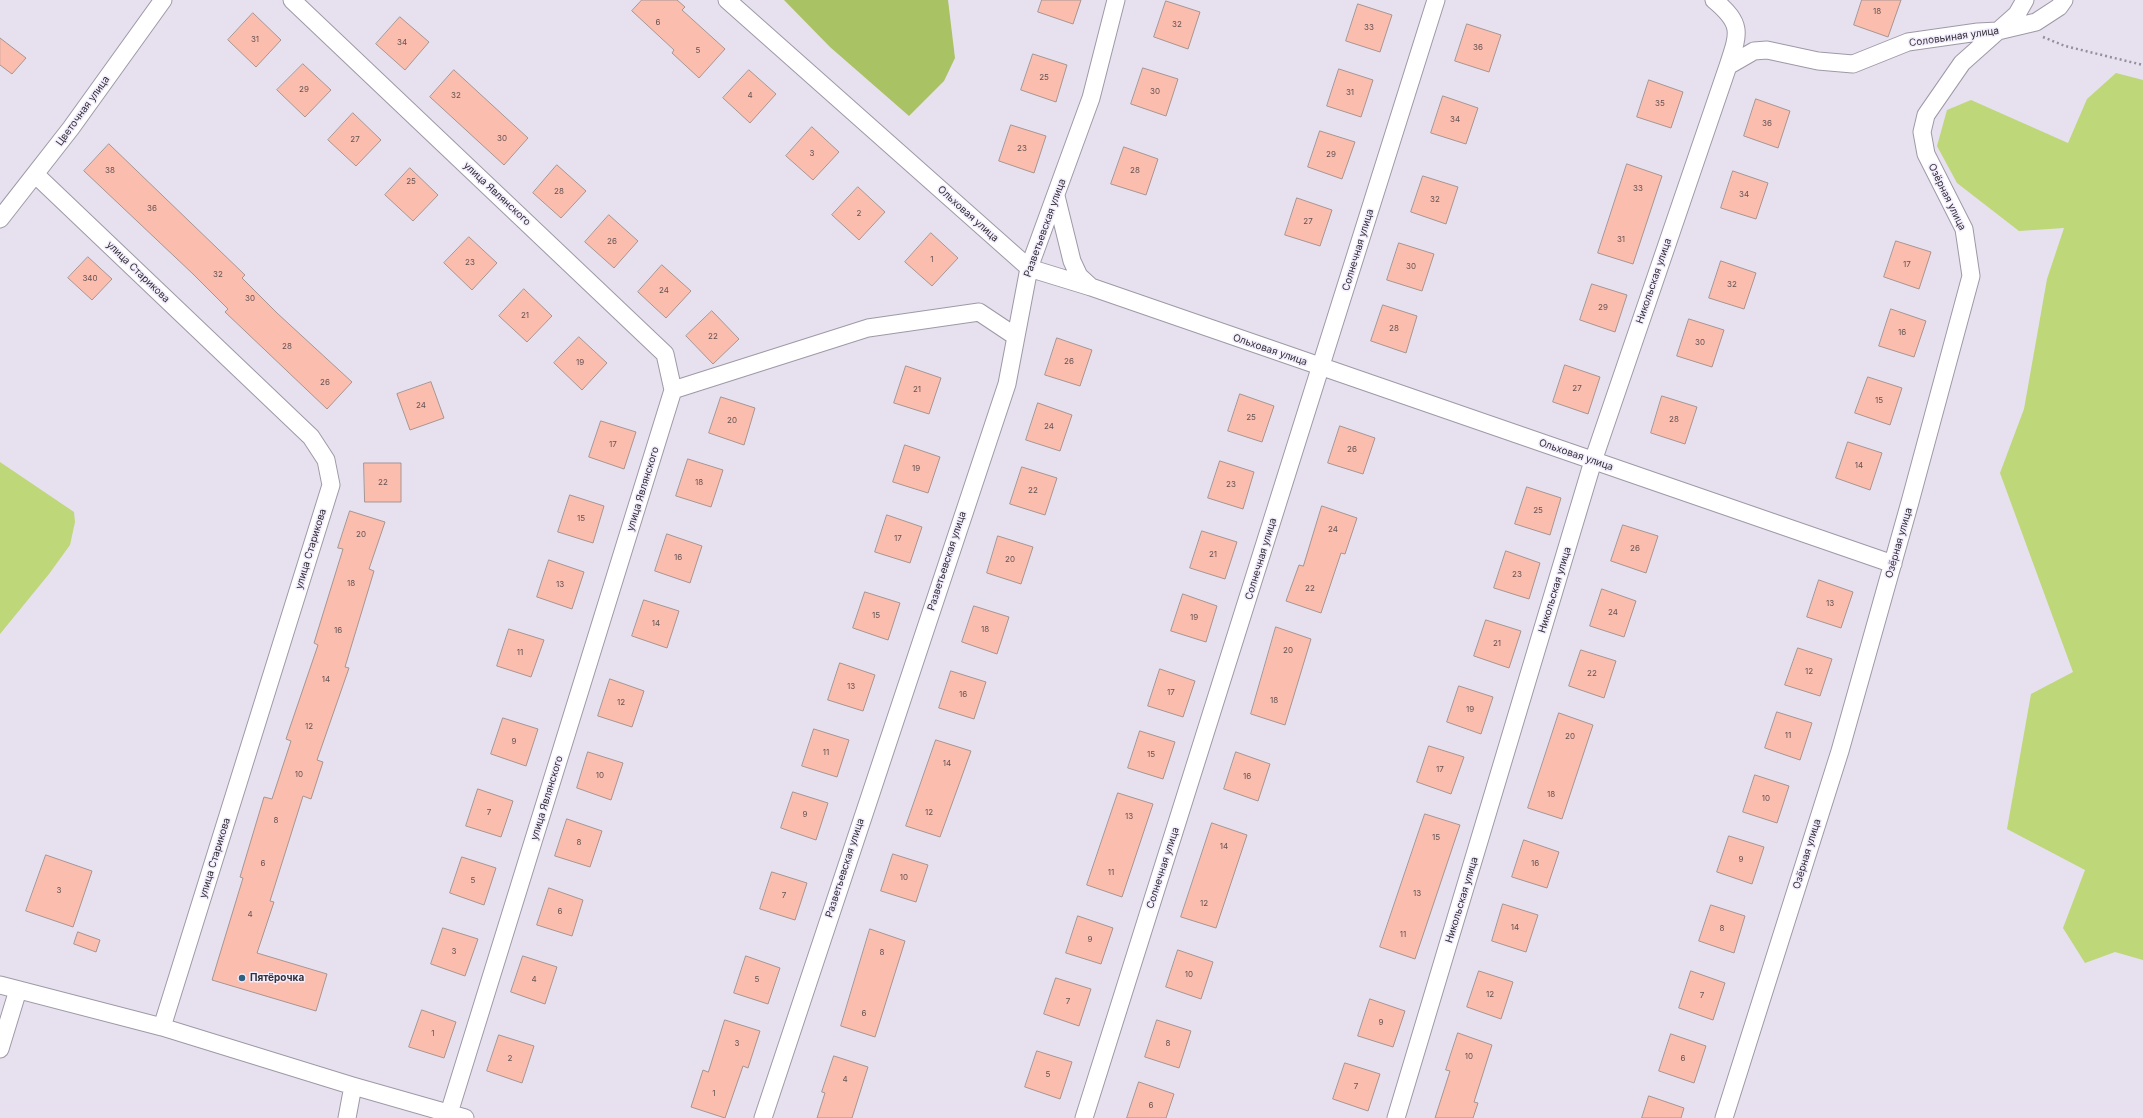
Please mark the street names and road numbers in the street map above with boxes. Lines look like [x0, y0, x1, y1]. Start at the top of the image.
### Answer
street label: Соловьиная улица [1908, 25, 2000, 49]
street label: Цветочная улица [54, 74, 112, 148]
street label: улица Являнского [461, 160, 533, 228]
street label: Озёрная улица [1926, 162, 1968, 232]
street label: Разветьевская улица [1022, 177, 1068, 279]
street label: Ольховая улица [935, 183, 1001, 245]
street label: Солнечная улица [1340, 208, 1376, 292]
street label: Никольская улица [1634, 237, 1674, 325]
street label: улица Старикова [104, 239, 172, 305]
street label: Ольховая улица [1231, 332, 1309, 368]
street label: Ольховая улица [1537, 437, 1615, 473]
street label: улица Являнского [624, 445, 662, 533]
street label: Озёрная улица [1883, 506, 1915, 580]
street label: улица Старикова [293, 507, 329, 591]
street label: Разветьевская улица [925, 510, 969, 612]
street label: Солнечная улица [1243, 517, 1279, 601]
street label: Никольская улица [1536, 546, 1574, 634]
street label: улица Являнского [528, 754, 566, 842]
street label: улица Старикова [197, 816, 233, 900]
street label: Разветьевская улица [823, 817, 867, 919]
street label: Озёрная улица [1791, 817, 1823, 891]
street label: Солнечная улица [1144, 826, 1182, 910]
street label: Никольская улица [1443, 856, 1481, 944]

